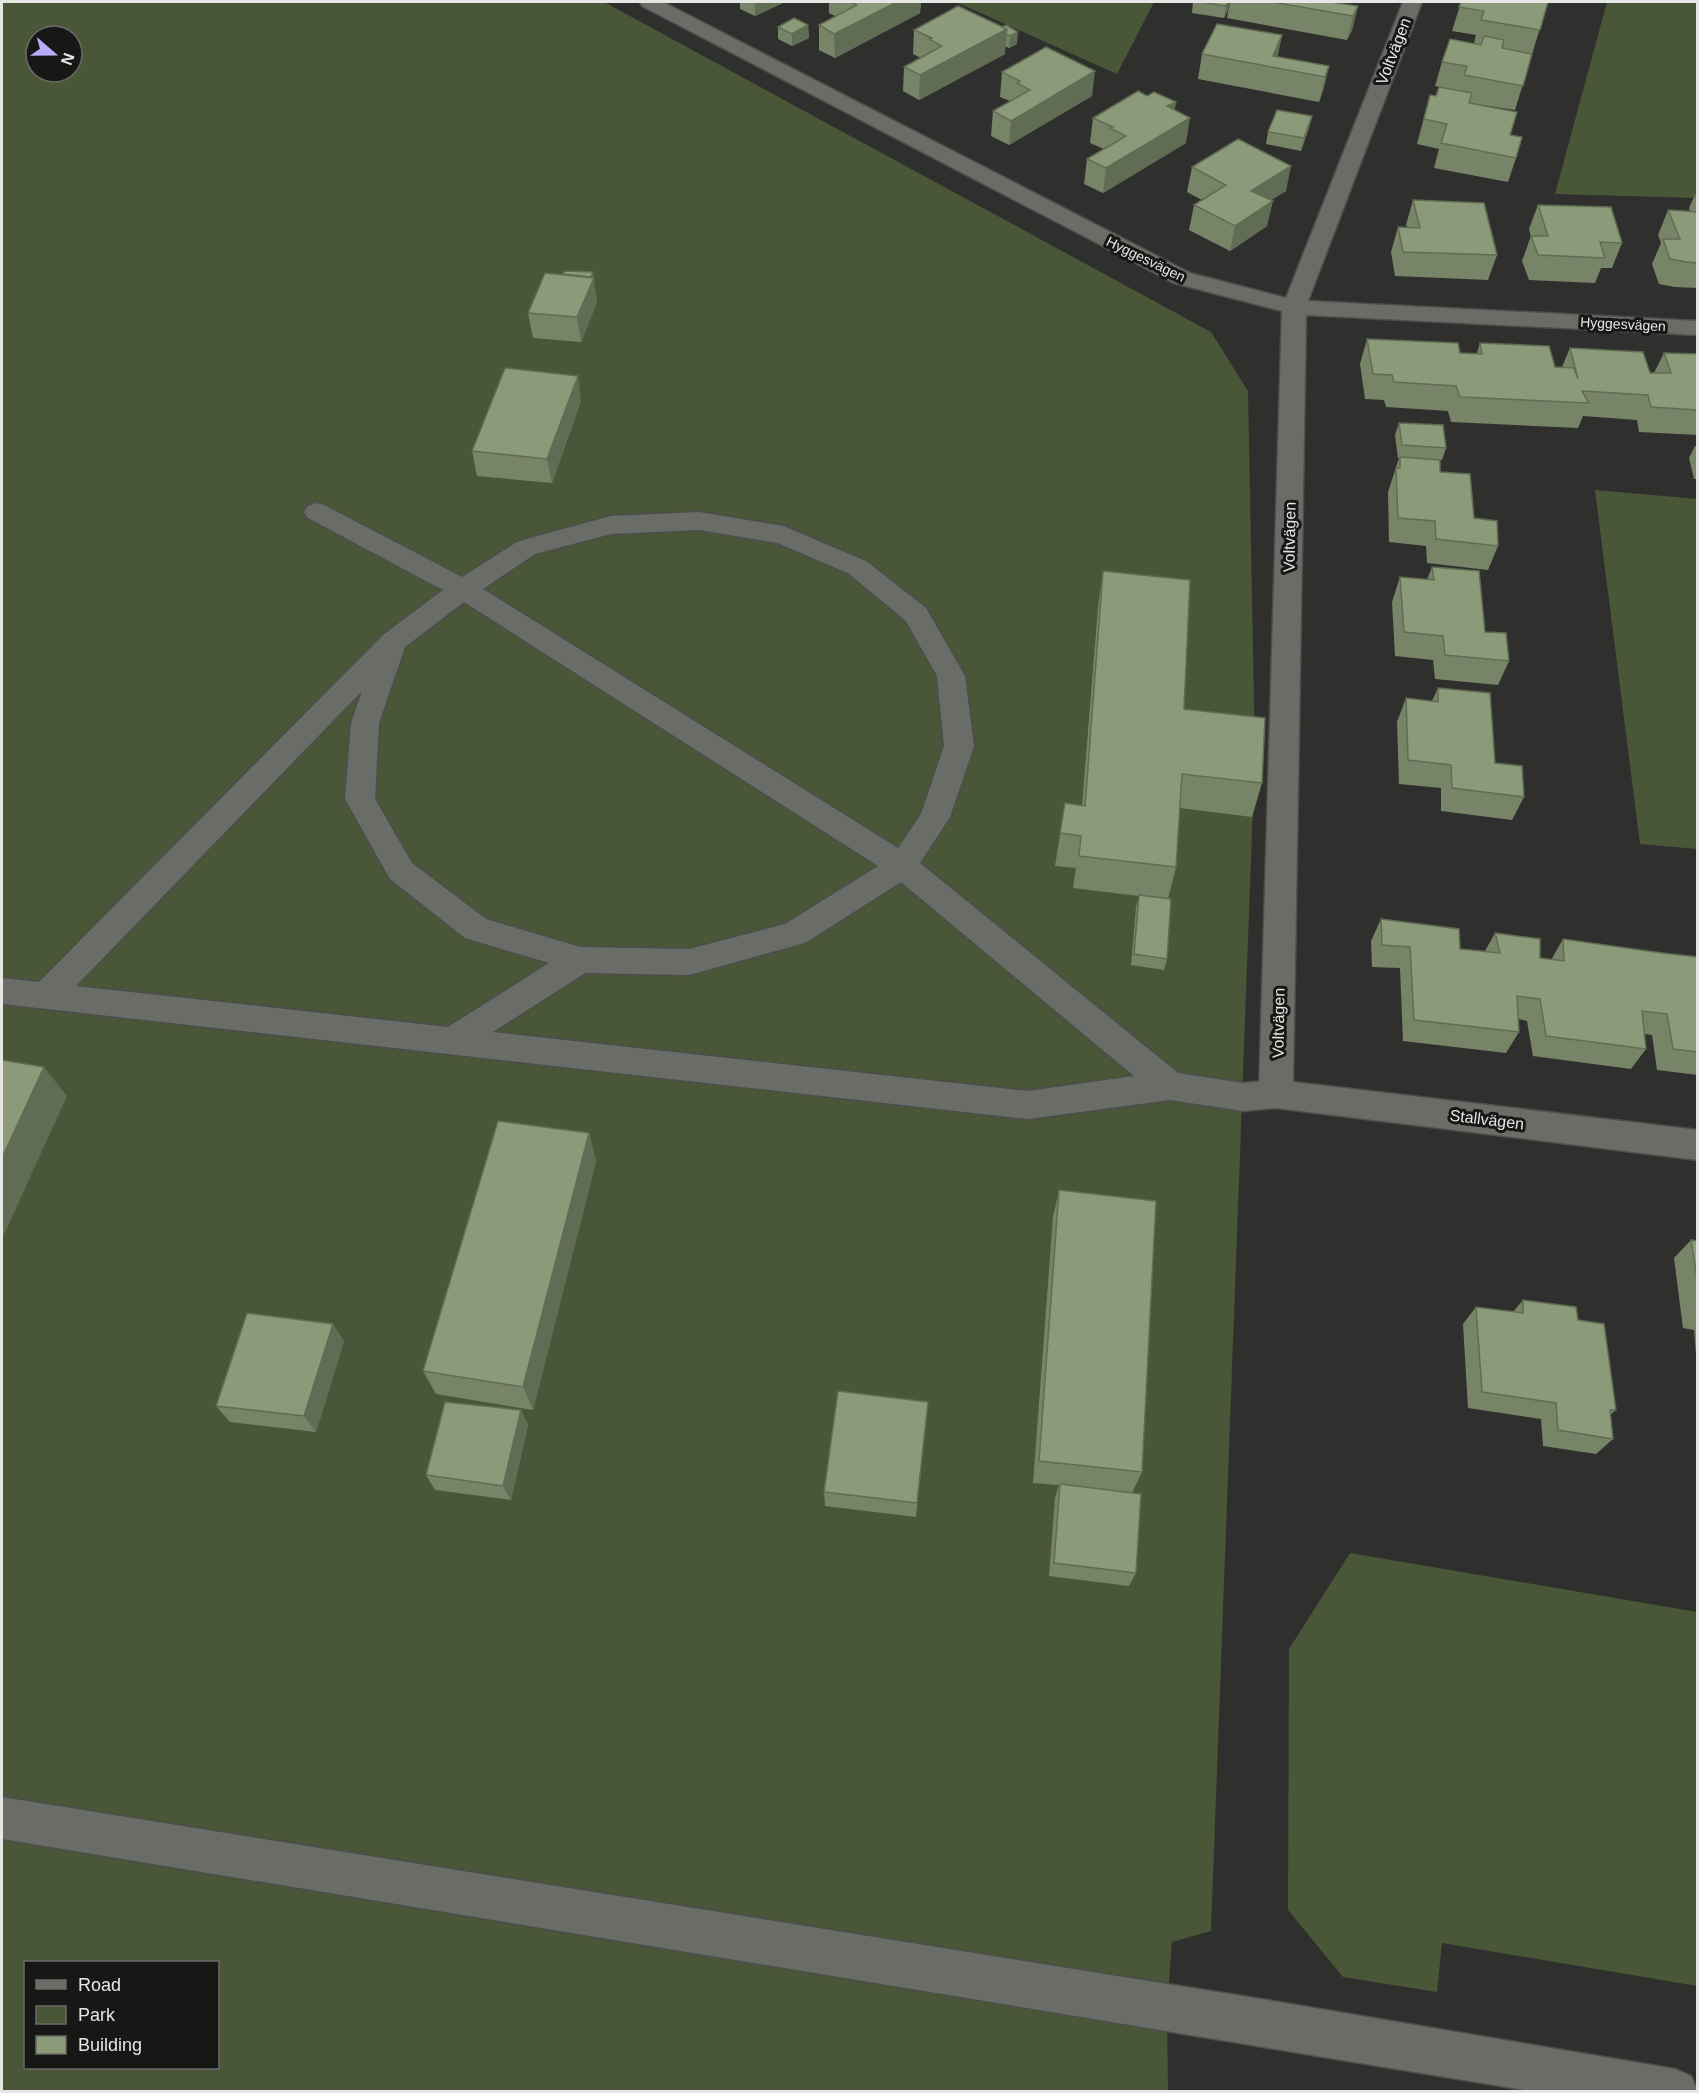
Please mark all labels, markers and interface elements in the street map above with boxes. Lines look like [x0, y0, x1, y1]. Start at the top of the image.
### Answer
street label: Voltvägen [1373, 15, 1414, 87]
north arrow [24, 24, 84, 84]
text: N [58, 51, 78, 67]
street label: Hyggesvägen [1104, 233, 1188, 285]
street label: Hyggesvägen [1580, 314, 1666, 334]
street label: Voltvägen [1280, 502, 1299, 572]
street label: Voltvägen [1269, 988, 1288, 1058]
street label: Stallvägen [1449, 1107, 1525, 1132]
legend [24, 1961, 219, 2069]
text: Road [78, 1975, 121, 1995]
text: Park [78, 2005, 116, 2025]
text: Building [78, 2035, 142, 2055]

